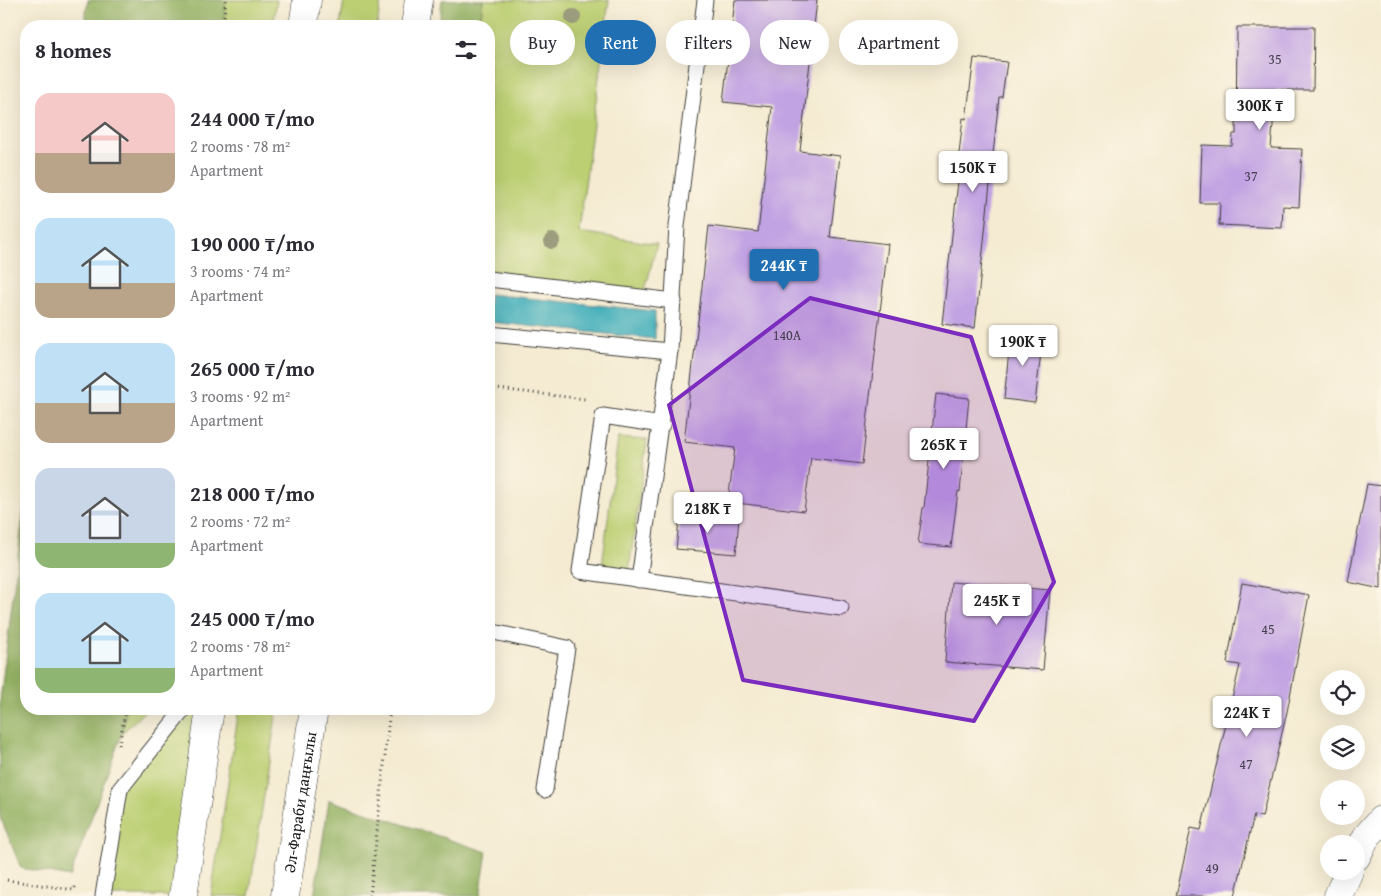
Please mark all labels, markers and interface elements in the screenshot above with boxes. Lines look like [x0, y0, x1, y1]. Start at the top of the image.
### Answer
chip: Buy [510, 20, 575, 65]
chip: Rent [585, 20, 656, 65]
chip: Filters [666, 20, 750, 65]
chip: New [760, 20, 829, 65]
chip: Apartment [839, 20, 958, 65]
text: 8 homes [35, 35, 111, 66]
icon: filters [452, 36, 480, 64]
house number: 35 [1268, 49, 1282, 69]
pin: 300K ₸ [1219, 88, 1301, 131]
text: 300K ₸ [1237, 93, 1283, 117]
text: 244 000 ₸/mo [190, 103, 315, 134]
icon: home [75, 113, 135, 173]
text: 2 rooms · 78 m² [190, 134, 290, 158]
pin: 150K ₸ [932, 150, 1014, 193]
text: 150K ₸ [950, 155, 996, 179]
text: Apartment [190, 158, 263, 182]
house number: 37 [1244, 166, 1258, 186]
text: 190 000 ₸/mo [190, 228, 315, 259]
icon: home [75, 238, 135, 298]
pin: 244K ₸ [743, 248, 825, 291]
text: 244K ₸ [761, 253, 807, 277]
text: 3 rooms · 74 m² [190, 259, 290, 283]
text: Apartment [190, 283, 263, 307]
pin: 190K ₸ [982, 324, 1064, 367]
house number: 140А [773, 325, 802, 345]
text: 190K ₸ [1000, 329, 1046, 353]
text: 265 000 ₸/mo [190, 353, 315, 384]
icon: home [75, 363, 135, 423]
text: 3 rooms · 92 m² [190, 384, 290, 408]
text: Apartment [190, 408, 263, 432]
pin: 265K ₸ [903, 428, 985, 470]
text: 265K ₸ [921, 432, 967, 456]
text: 218 000 ₸/mo [190, 478, 315, 509]
icon: home [75, 488, 135, 548]
pin: 218K ₸ [667, 492, 749, 534]
text: 218K ₸ [685, 496, 731, 520]
text: 2 rooms · 72 m² [190, 509, 290, 533]
text: Apartment [190, 533, 263, 557]
pin: 245K ₸ [956, 584, 1038, 626]
text: 245K ₸ [974, 588, 1020, 612]
text: 245 000 ₸/mo [190, 603, 315, 634]
icon: home [75, 613, 135, 673]
house number: 45 [1261, 619, 1275, 639]
text: 2 rooms · 78 m² [190, 634, 290, 658]
text: Apartment [190, 658, 263, 682]
map controls [1320, 670, 1365, 880]
button: locate [1320, 670, 1365, 715]
pin: 224K ₸ [1206, 696, 1288, 738]
text: 224K ₸ [1224, 700, 1270, 724]
button: layers [1320, 725, 1365, 770]
street label: Әл-Фараби даңғылы [277, 730, 322, 874]
house number: 47 [1239, 754, 1253, 774]
button: + [1320, 780, 1365, 825]
button: − [1320, 835, 1365, 880]
house number: 49 [1205, 858, 1219, 878]

